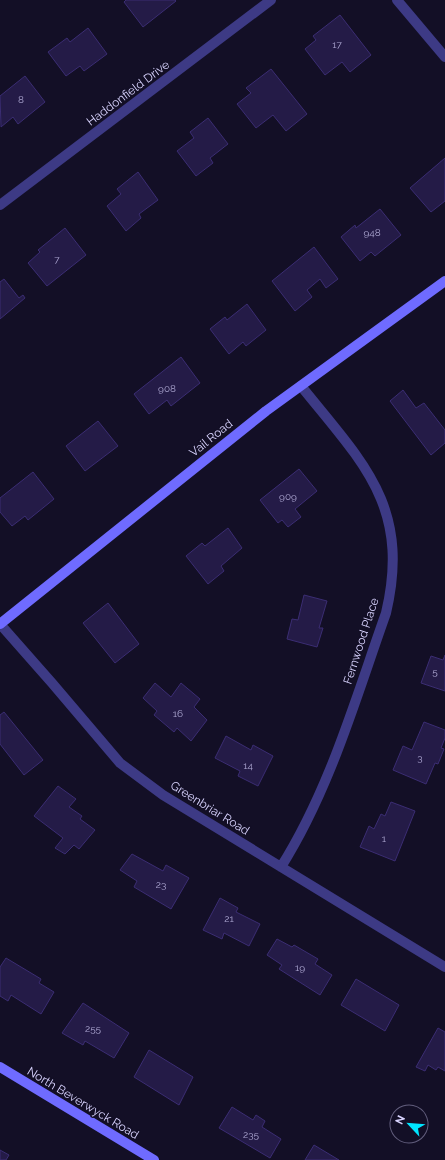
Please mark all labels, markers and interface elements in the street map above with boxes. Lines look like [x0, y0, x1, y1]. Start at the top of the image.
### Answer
house number: 17 [332, 39, 342, 50]
street label: Haddonfield Drive [84, 57, 172, 129]
house number: 8 [18, 94, 24, 105]
house number: 948 [363, 227, 381, 238]
house number: 7 [54, 254, 60, 265]
house number: 908 [158, 383, 176, 394]
street label: Vail Road [187, 416, 235, 460]
house number: 909 [279, 491, 297, 502]
street label: Fernwood Place [340, 596, 382, 686]
house number: 5 [432, 666, 438, 677]
house number: 16 [173, 708, 183, 719]
house number: 3 [417, 752, 423, 763]
house number: 14 [243, 760, 253, 771]
street label: Greenbriar Road [168, 778, 252, 838]
house number: 1 [382, 833, 387, 844]
house number: 23 [156, 879, 166, 890]
house number: 21 [224, 913, 234, 924]
house number: 19 [295, 962, 305, 973]
house number: 255 [85, 1023, 102, 1034]
street label: North Beverwyck Road [25, 1064, 141, 1142]
north arrow [389, 1104, 429, 1144]
text: N [393, 1113, 408, 1126]
house number: 235 [243, 1129, 260, 1140]

